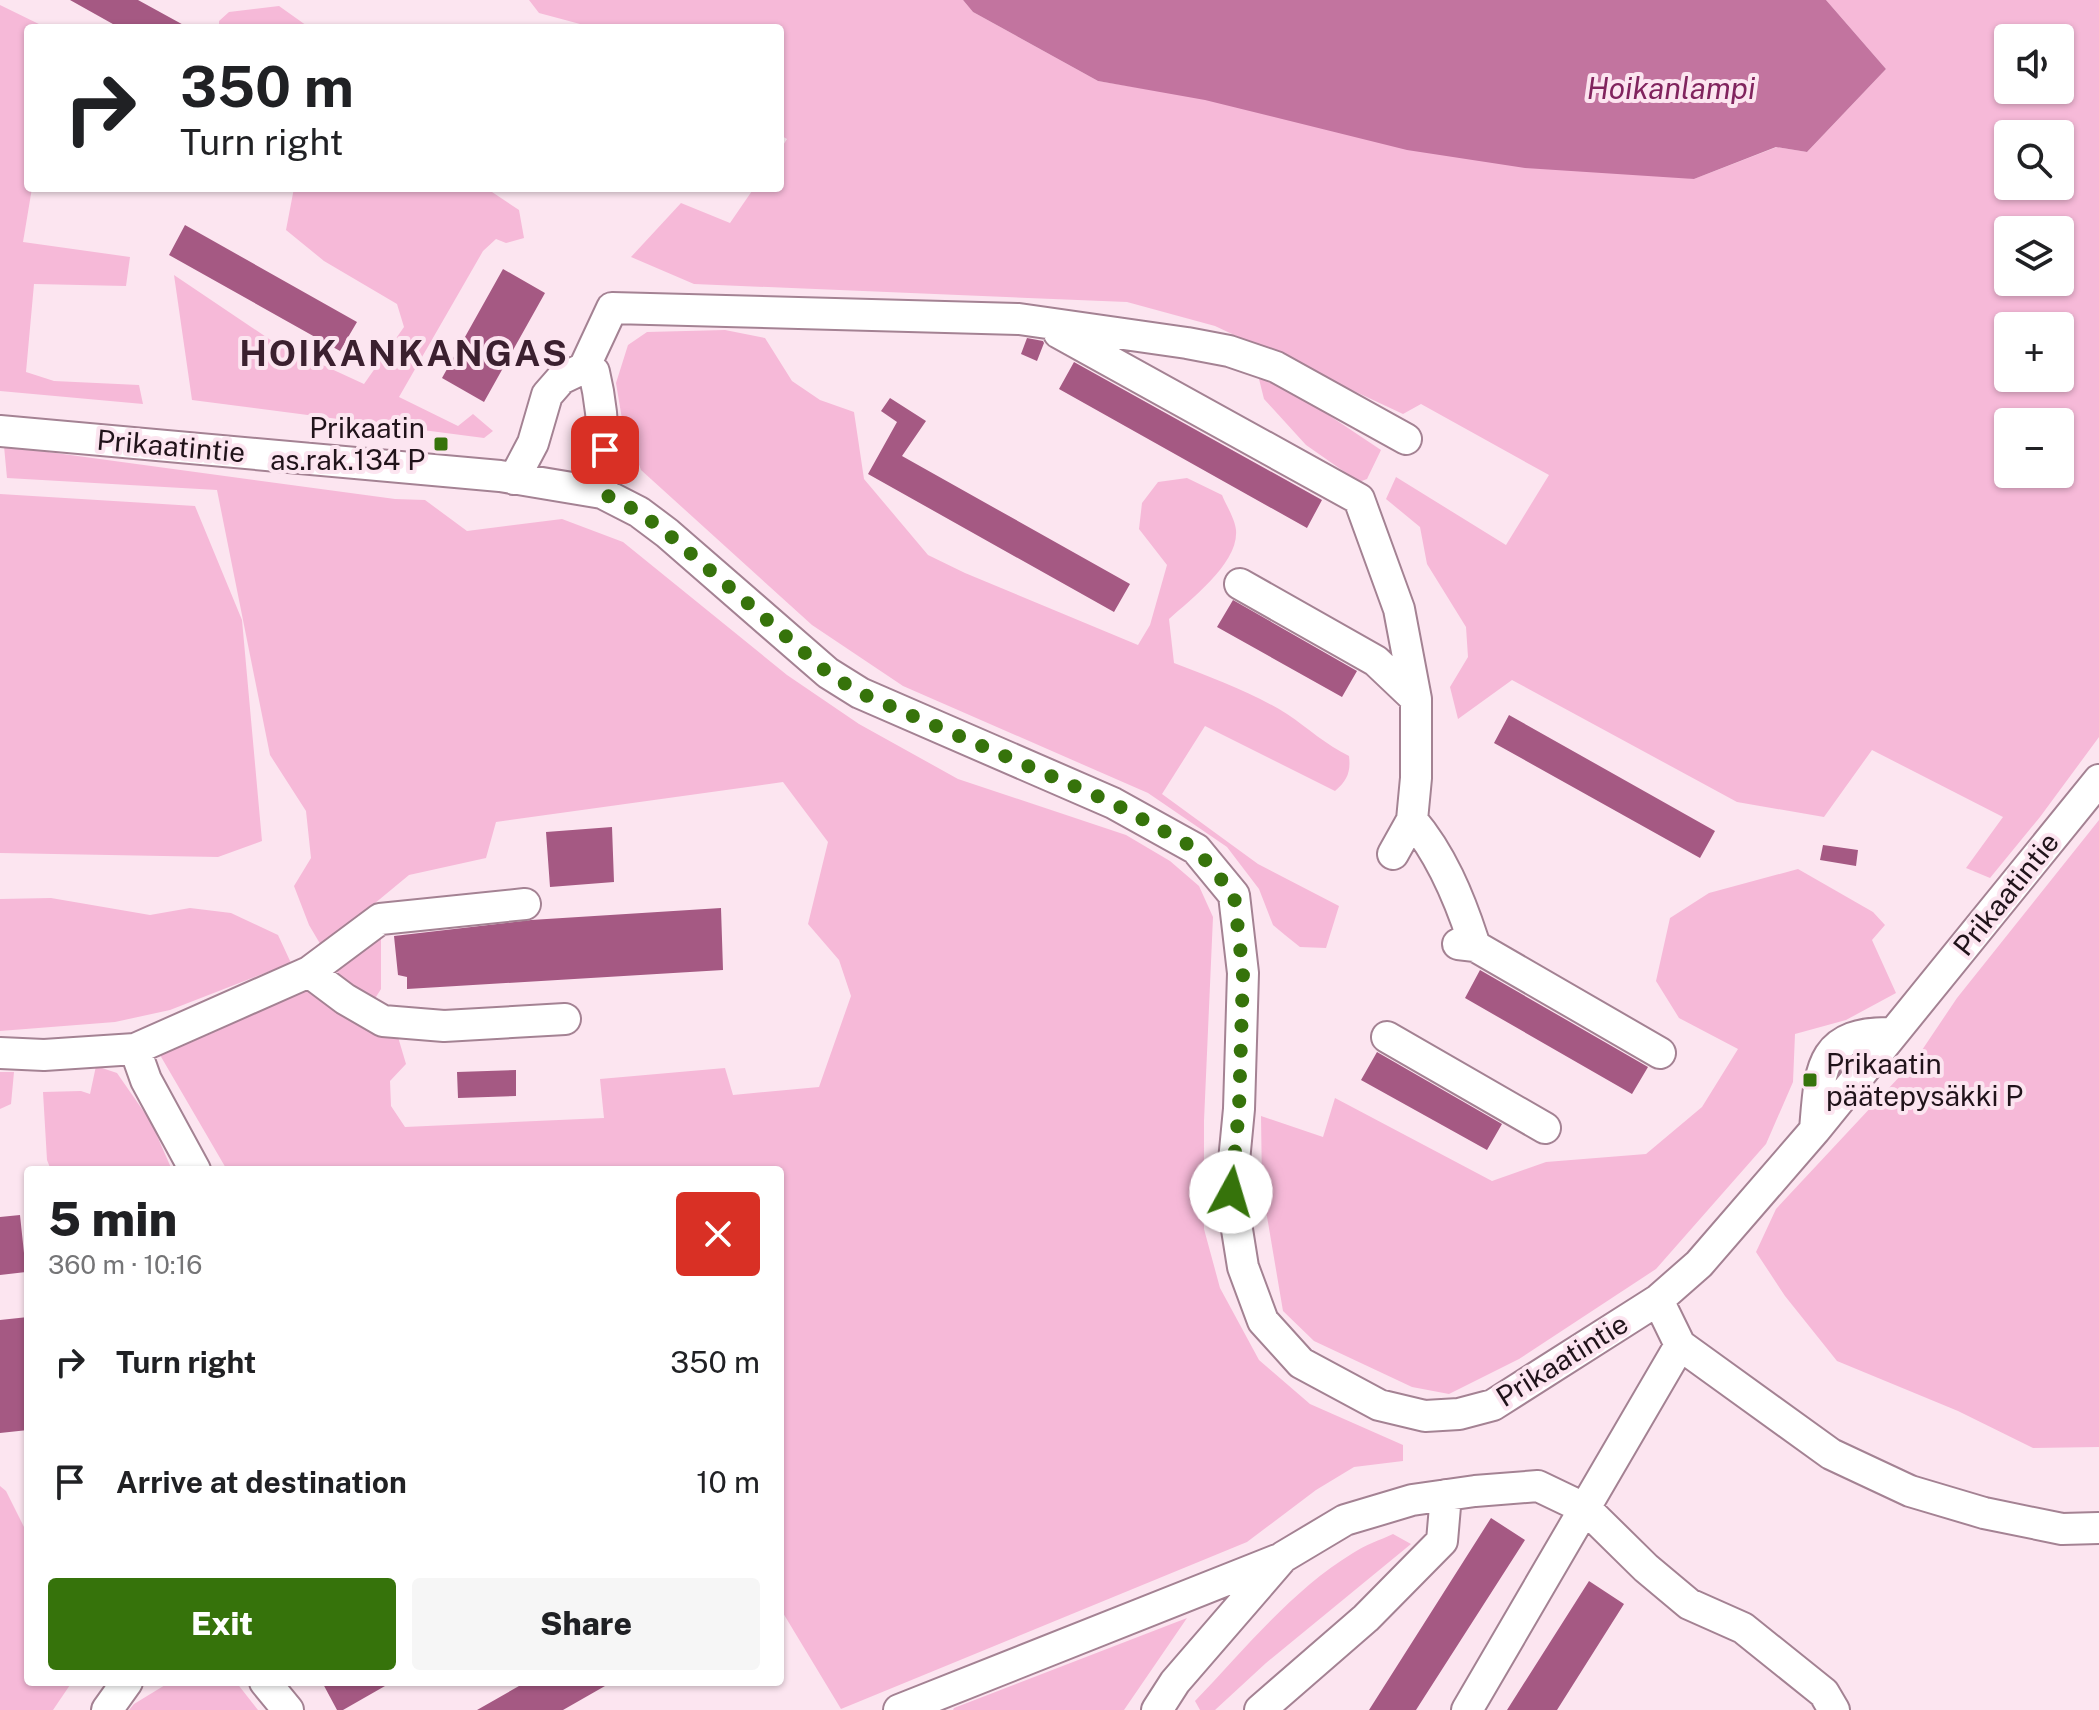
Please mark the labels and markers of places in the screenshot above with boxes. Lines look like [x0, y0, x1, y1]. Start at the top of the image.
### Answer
place label: Prikaatin as.rak.134 P [270, 411, 425, 476]
pin [571, 416, 639, 484]
marker: Prikaatin as.rak.134 P [432, 435, 450, 453]
place label: Prikaatin päätepysäkki P [1826, 1047, 2023, 1112]
marker: Prikaatin päätepysäkki P [1801, 1071, 1819, 1089]

